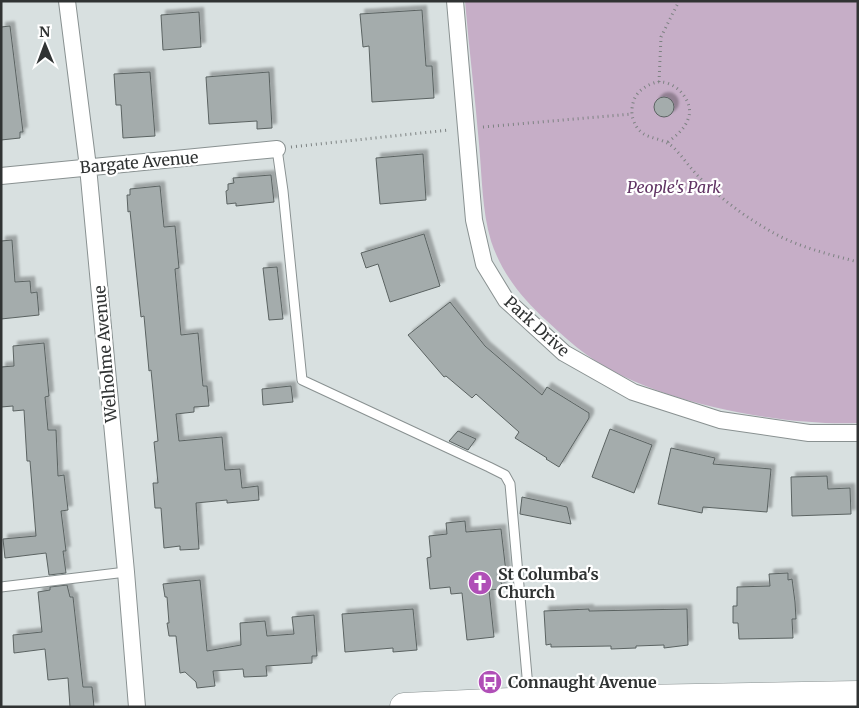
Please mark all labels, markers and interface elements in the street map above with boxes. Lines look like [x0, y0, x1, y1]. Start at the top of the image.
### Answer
north arrow [20, 20, 70, 70]
text: N [39, 23, 50, 41]
street label: Bargate Avenue [79, 147, 199, 177]
park label: People's Park [627, 177, 721, 197]
street label: Welholme Avenue [89, 285, 121, 424]
street label: Park Drive [500, 292, 574, 360]
place label: St Columba's Church [498, 564, 599, 602]
church icon: St Columba's Church [467, 570, 493, 596]
bus stop icon: Connaught Avenue [477, 669, 503, 695]
place label: Connaught Avenue [508, 672, 657, 692]

